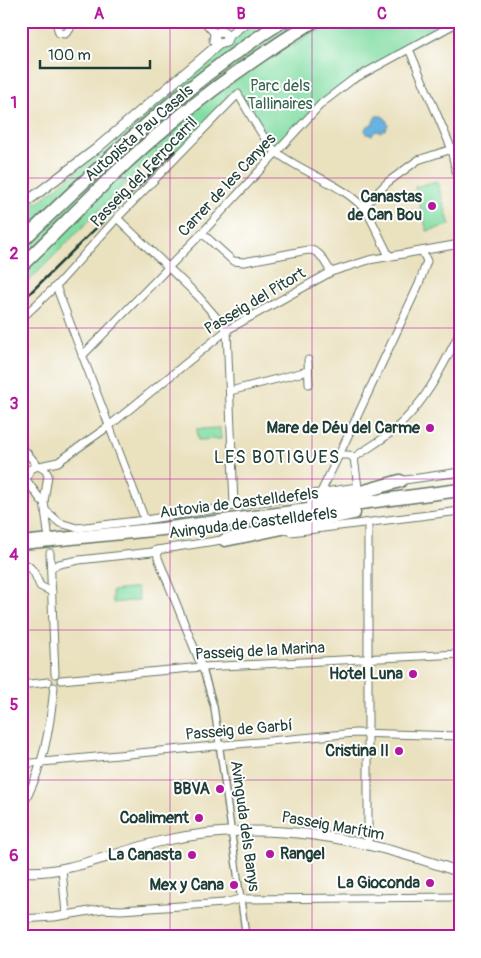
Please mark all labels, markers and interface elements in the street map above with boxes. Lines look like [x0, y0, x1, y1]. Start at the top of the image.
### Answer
text: A [94, 4, 105, 24]
text: B [236, 4, 246, 24]
text: C [377, 4, 387, 24]
scale bar [40, 38, 150, 70]
text: 100 m [48, 46, 91, 65]
park label: Parc dels Tallinaires [247, 76, 313, 114]
street label: Autopista Pau Casals [81, 80, 197, 186]
text: 1 [11, 93, 17, 113]
street label: Passeig del Ferrocarril [86, 113, 202, 231]
street label: Carrer de les Canyes [174, 129, 280, 241]
place label: Canastas de Can Bou [348, 187, 423, 225]
marker: Canastas de Can Bou [426, 200, 438, 212]
text: 2 [10, 244, 19, 264]
street label: Passeig del Pitort [201, 263, 310, 339]
text: 3 [10, 394, 19, 414]
place label: Mare de Déu del Carme [267, 418, 421, 438]
marker: Mare de Déu del Carme [424, 422, 436, 434]
district label: LES BOTIGUES [214, 446, 340, 469]
street label: Autovia de Castelldefels [158, 483, 320, 523]
street label: Avinguda de Castelldefels [168, 503, 338, 543]
text: 4 [9, 545, 19, 565]
street label: Passeig de la Marina [194, 638, 326, 664]
place label: Hotel Luna [329, 664, 404, 684]
marker: Hotel Luna [407, 668, 419, 680]
text: 5 [10, 695, 19, 715]
street label: Passeig de Garbí [185, 715, 293, 745]
place label: Cristina II [325, 741, 389, 761]
marker: Cristina II [393, 745, 405, 757]
street label: Avinguda dels Banys [226, 759, 264, 893]
place label: BBVA [173, 779, 211, 799]
marker: BBVA [214, 783, 226, 795]
street label: Passeig Marítim [280, 807, 386, 845]
place label: Coaliment [120, 808, 190, 828]
marker: Coaliment [193, 812, 205, 824]
place label: Rangel [280, 844, 325, 864]
place label: La Canasta [108, 845, 183, 865]
text: 6 [9, 846, 19, 866]
marker: Rangel [264, 848, 276, 860]
marker: La Canasta [186, 849, 198, 861]
place label: La Gioconda [337, 873, 421, 893]
place label: Mex y Cana [149, 875, 225, 895]
marker: La Gioconda [424, 877, 436, 889]
marker: Mex y Cana [228, 879, 240, 891]

